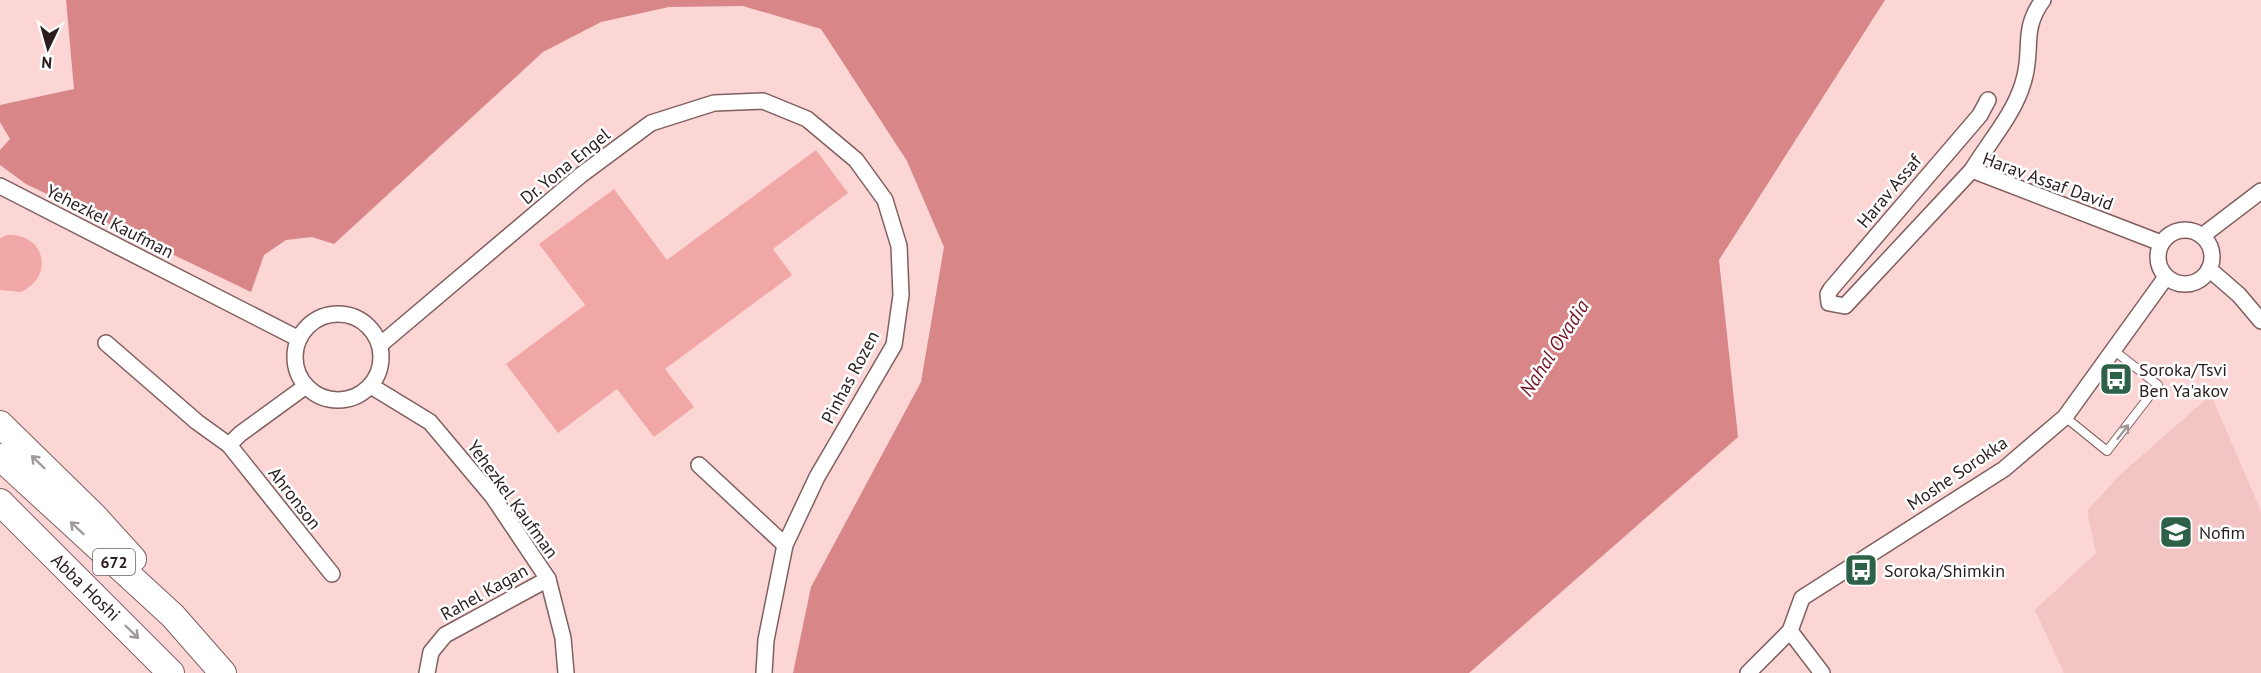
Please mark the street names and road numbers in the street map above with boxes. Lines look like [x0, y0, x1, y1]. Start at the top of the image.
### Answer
street label: Dr. Yona Engel [515, 122, 615, 209]
street label: Harav Assaf David [1980, 147, 2116, 215]
street label: Harav Assaf [1852, 149, 1927, 232]
street label: Yehezkel Kaufman [42, 179, 178, 263]
street label: Pinhas Rozen [816, 327, 884, 427]
street label: Moshe Sorokka [1902, 431, 2012, 515]
street label: Yehezkel Kaufman [462, 435, 564, 563]
street label: Ahronson [263, 462, 327, 534]
street label: Abba Hoshi [46, 548, 126, 626]
road number: 672 [93, 549, 135, 575]
street label: Rahel Kagan [436, 559, 532, 625]

